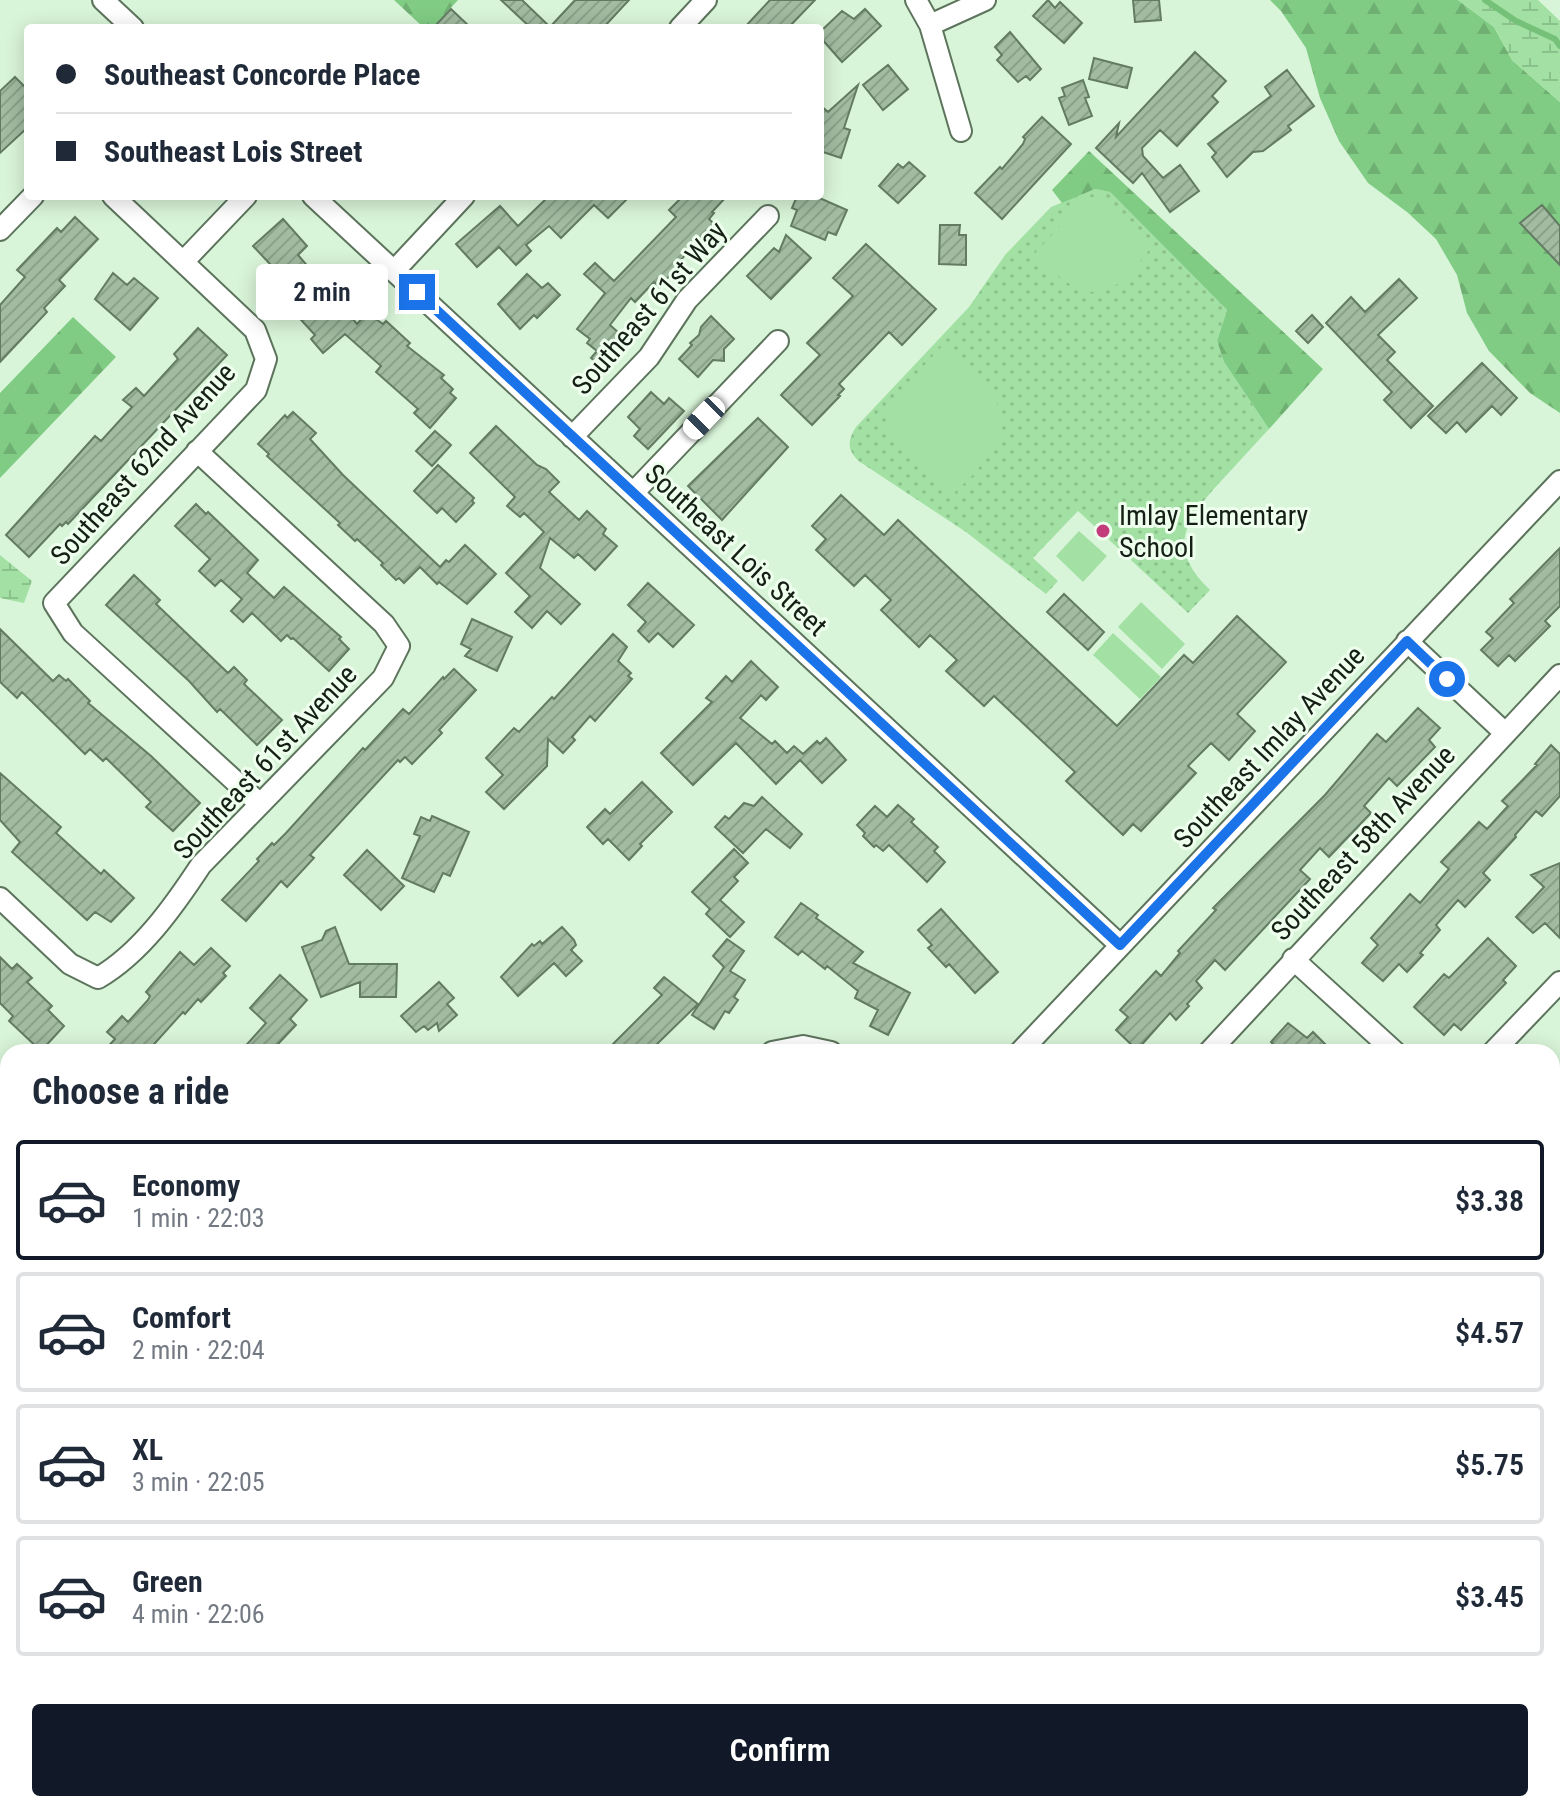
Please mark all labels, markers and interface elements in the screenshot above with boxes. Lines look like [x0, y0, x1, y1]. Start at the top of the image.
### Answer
text: Southeast Concorde Place [104, 57, 420, 92]
text: Southeast Lois Street [104, 134, 362, 169]
street label: Southeast 61st Way [565, 214, 733, 401]
callout: 2 min [257, 264, 389, 320]
route end [399, 274, 435, 310]
text: 2 min [293, 277, 351, 307]
street label: Southeast 62nd Avenue [44, 356, 242, 572]
car [679, 392, 729, 444]
street label: Southeast Lois Street [638, 457, 834, 643]
place label: Imlay Elementary School [1119, 499, 1309, 564]
marker: Imlay Elementary School [1094, 522, 1112, 540]
street label: Southeast Imlay Avenue [1167, 639, 1371, 855]
street label: Southeast 61st Avenue [166, 658, 364, 866]
route start [1429, 661, 1465, 697]
street label: Southeast 58th Avenue [1264, 739, 1462, 947]
text: Choose a ride [32, 1071, 229, 1113]
icon: car [36, 1164, 108, 1236]
text: Economy [132, 1168, 240, 1203]
text: $3.38 [1455, 1183, 1524, 1218]
text: 1 min · 22:03 [132, 1203, 265, 1233]
icon: car [36, 1296, 108, 1368]
text: Comfort [132, 1300, 231, 1335]
text: $4.57 [1455, 1315, 1524, 1350]
text: 2 min · 22:04 [132, 1335, 265, 1365]
icon: car [36, 1428, 108, 1500]
text: XL [132, 1432, 163, 1467]
text: $5.75 [1455, 1447, 1524, 1482]
text: 3 min · 22:05 [132, 1467, 265, 1497]
icon: car [36, 1560, 108, 1632]
text: Green [132, 1564, 203, 1599]
text: $3.45 [1455, 1579, 1524, 1614]
text: 4 min · 22:06 [132, 1599, 265, 1629]
button: Confirm [32, 1704, 1528, 1796]

